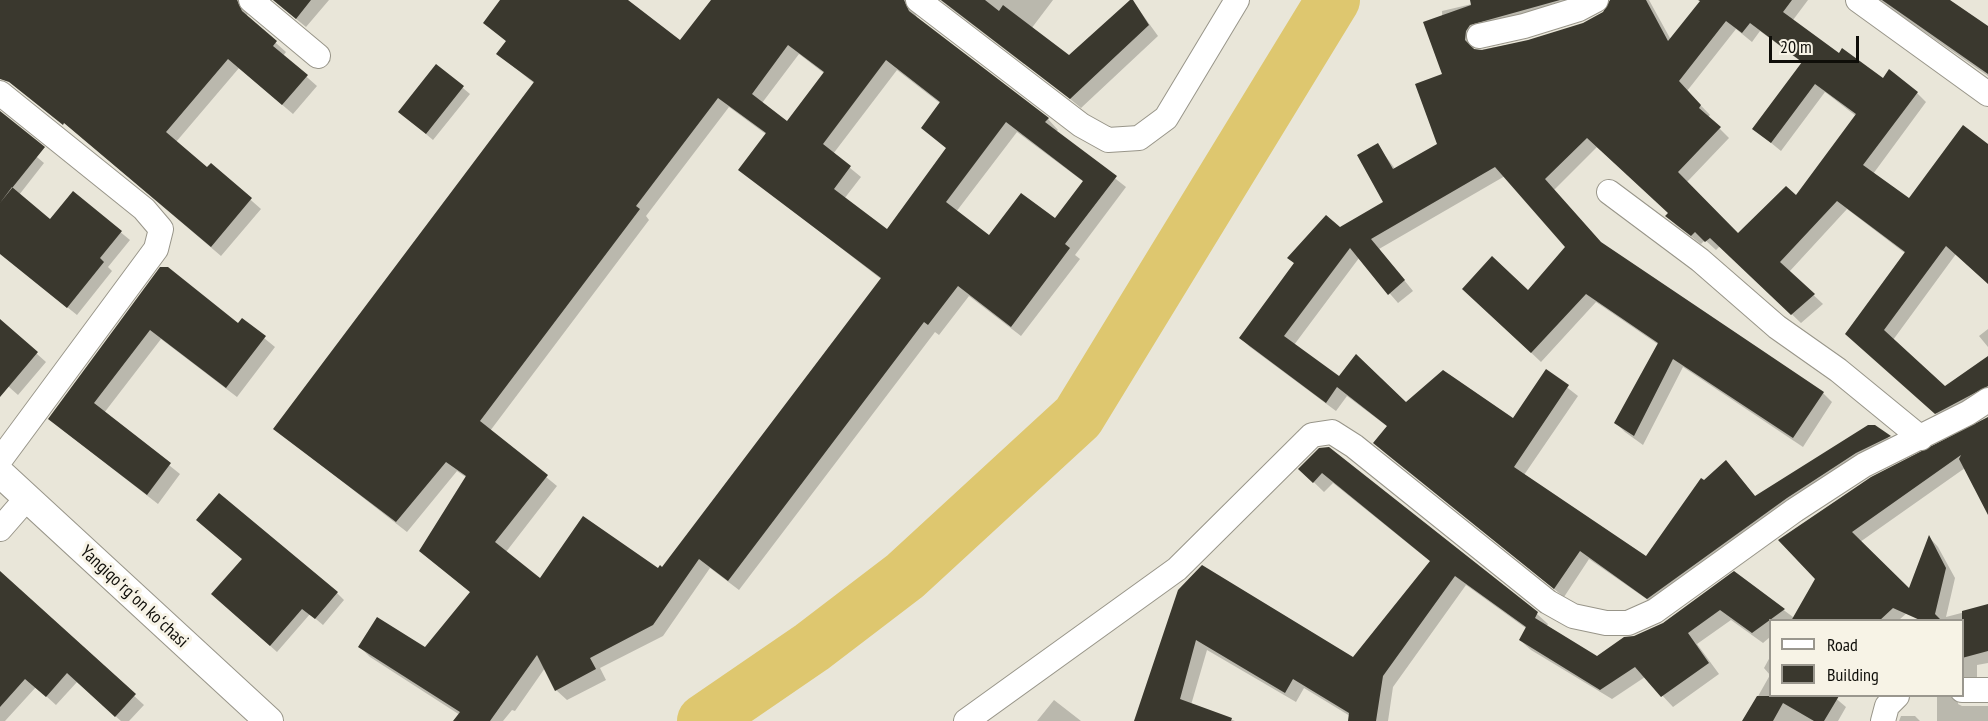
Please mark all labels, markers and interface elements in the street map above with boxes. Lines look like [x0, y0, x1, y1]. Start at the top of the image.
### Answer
scale bar [1772, 24, 1862, 62]
text: 20 m [1780, 35, 1812, 58]
street label: Yangiqoʻrgʻon koʻchasi [76, 541, 192, 653]
legend [1769, 619, 1964, 697]
text: Road [1827, 633, 1858, 656]
text: Building [1827, 663, 1879, 686]

